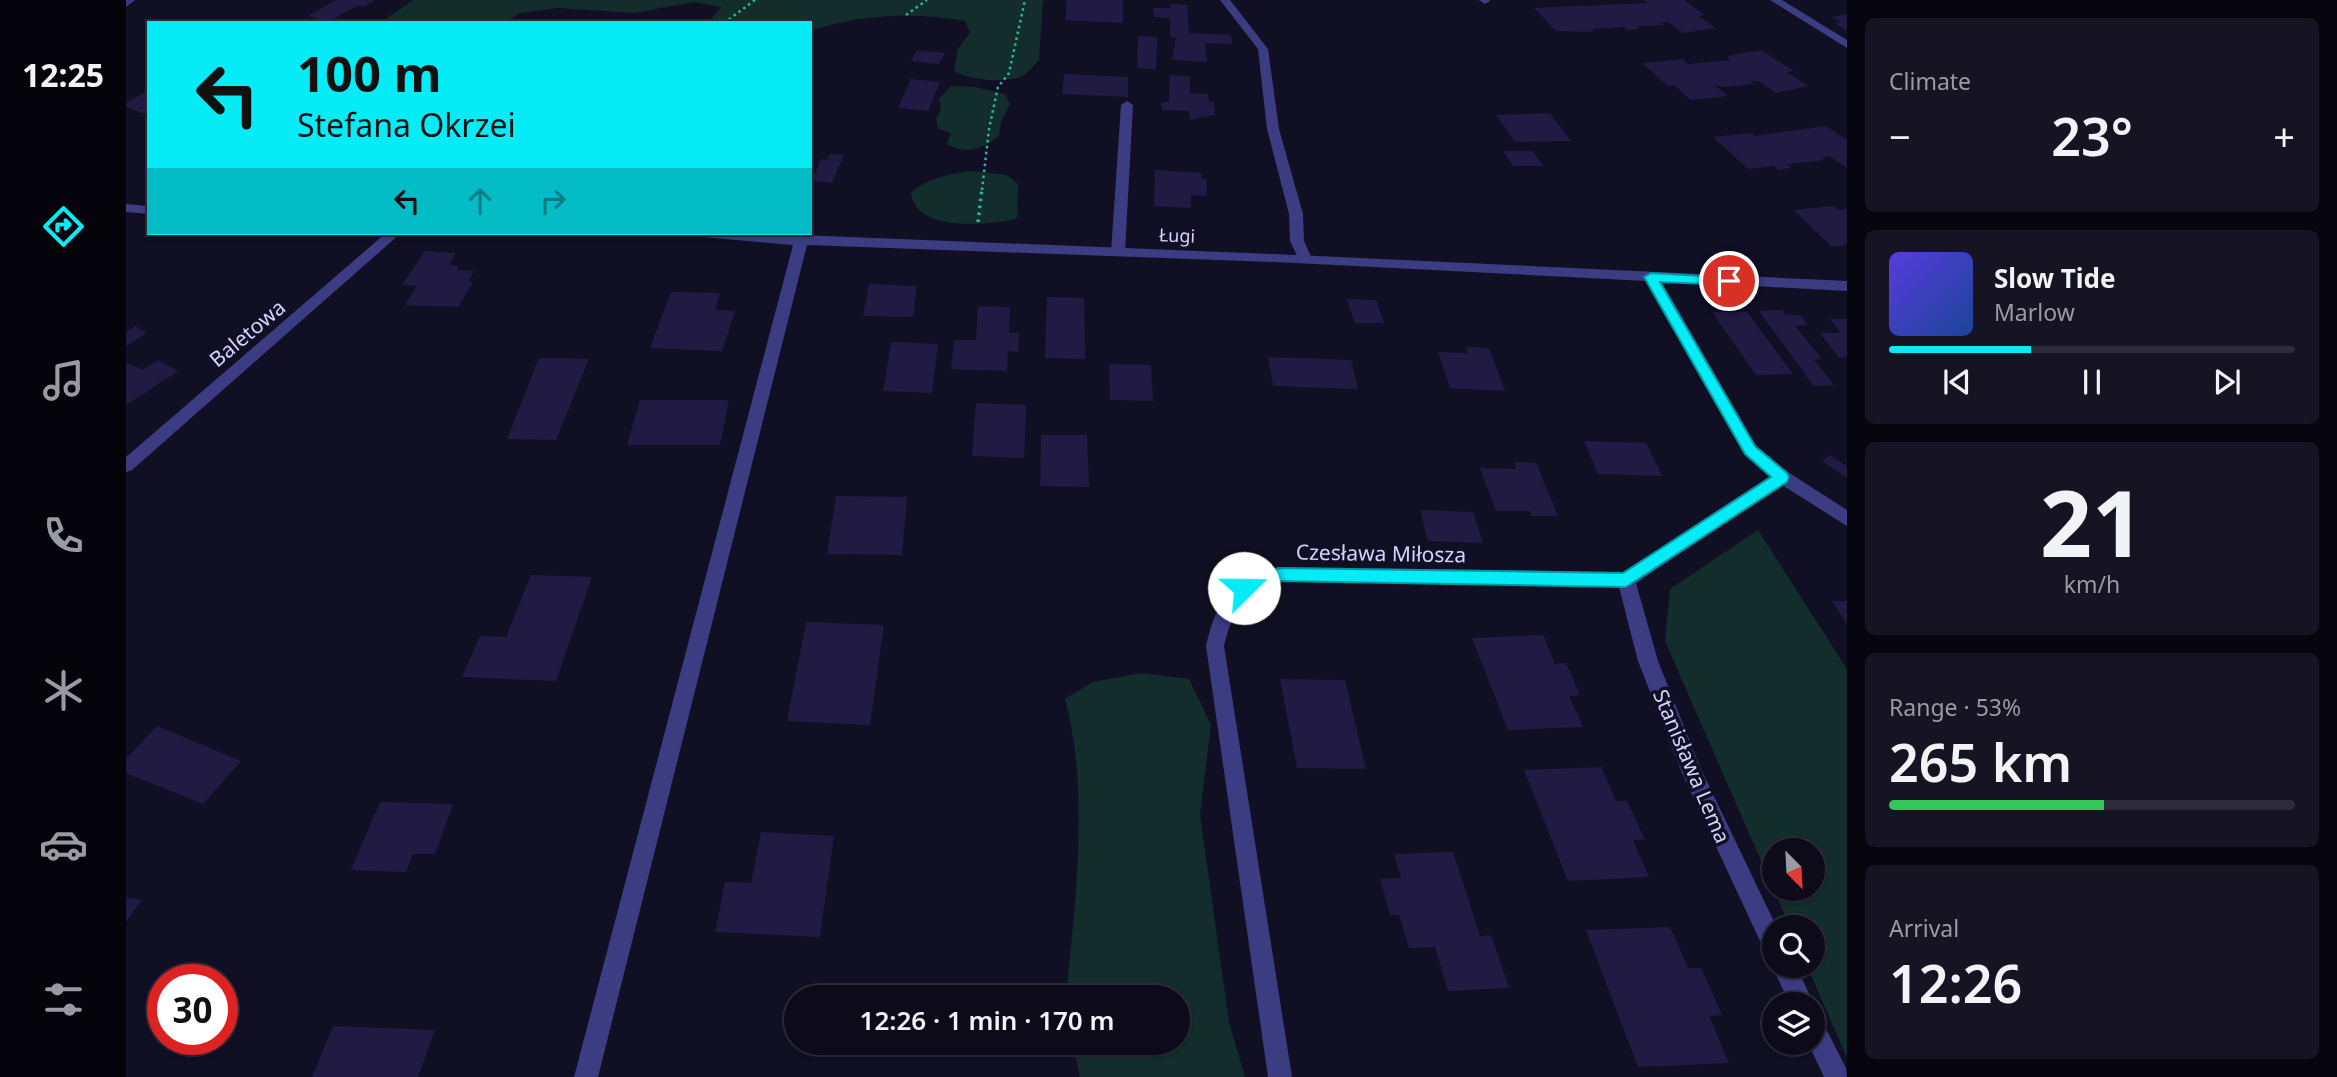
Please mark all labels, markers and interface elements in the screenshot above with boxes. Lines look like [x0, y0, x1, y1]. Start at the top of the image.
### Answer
text: 100 m [297, 40, 442, 106]
icon: left [182, 49, 273, 140]
text: 12:25 [22, 53, 104, 96]
text: Climate [1889, 65, 1971, 97]
text: 23° [2051, 100, 2133, 171]
text: Stefana Okrzei [297, 103, 516, 146]
text: − [1889, 110, 1911, 162]
text: + [2273, 110, 2295, 162]
icon: left [388, 182, 426, 220]
icon: ahead [461, 182, 499, 220]
icon: right [534, 182, 572, 220]
icon: directions [39, 202, 88, 251]
street label: Ługi [1158, 222, 1196, 248]
pin [1699, 251, 1759, 311]
text: Slow Tide [1994, 260, 2116, 296]
icon: arrive [1710, 262, 1748, 300]
street label: Baletowa [203, 293, 291, 373]
text: Marlow [1994, 296, 2075, 328]
icon: music [39, 356, 88, 405]
icon: previous [1938, 363, 1976, 401]
icon: pause [2073, 363, 2111, 401]
icon: next [2208, 363, 2246, 401]
text: 21 [2040, 460, 2144, 584]
icon: phone [39, 511, 88, 560]
street label: Czesława Miłosza [1296, 538, 1466, 568]
position arrow [1207, 551, 1281, 625]
text: km/h [2064, 568, 2120, 600]
icon: climate [39, 666, 88, 715]
street label: Stanisława Lema [1647, 685, 1737, 847]
text: Range · 53% [1889, 691, 2021, 723]
text: 265 km [1889, 726, 2072, 797]
icon: car [39, 820, 88, 869]
north arrow [1762, 838, 1825, 901]
map controls [1762, 838, 1825, 1055]
text: Arrival [1889, 912, 1959, 944]
button: search [1762, 915, 1825, 978]
text: 12:26 [1889, 947, 2022, 1018]
speed limit sign: 30 [147, 964, 238, 1055]
icon: filters [39, 975, 88, 1024]
button: layers [1762, 992, 1825, 1055]
text: 12:26 · 1 min · 170 m [860, 1002, 1114, 1038]

